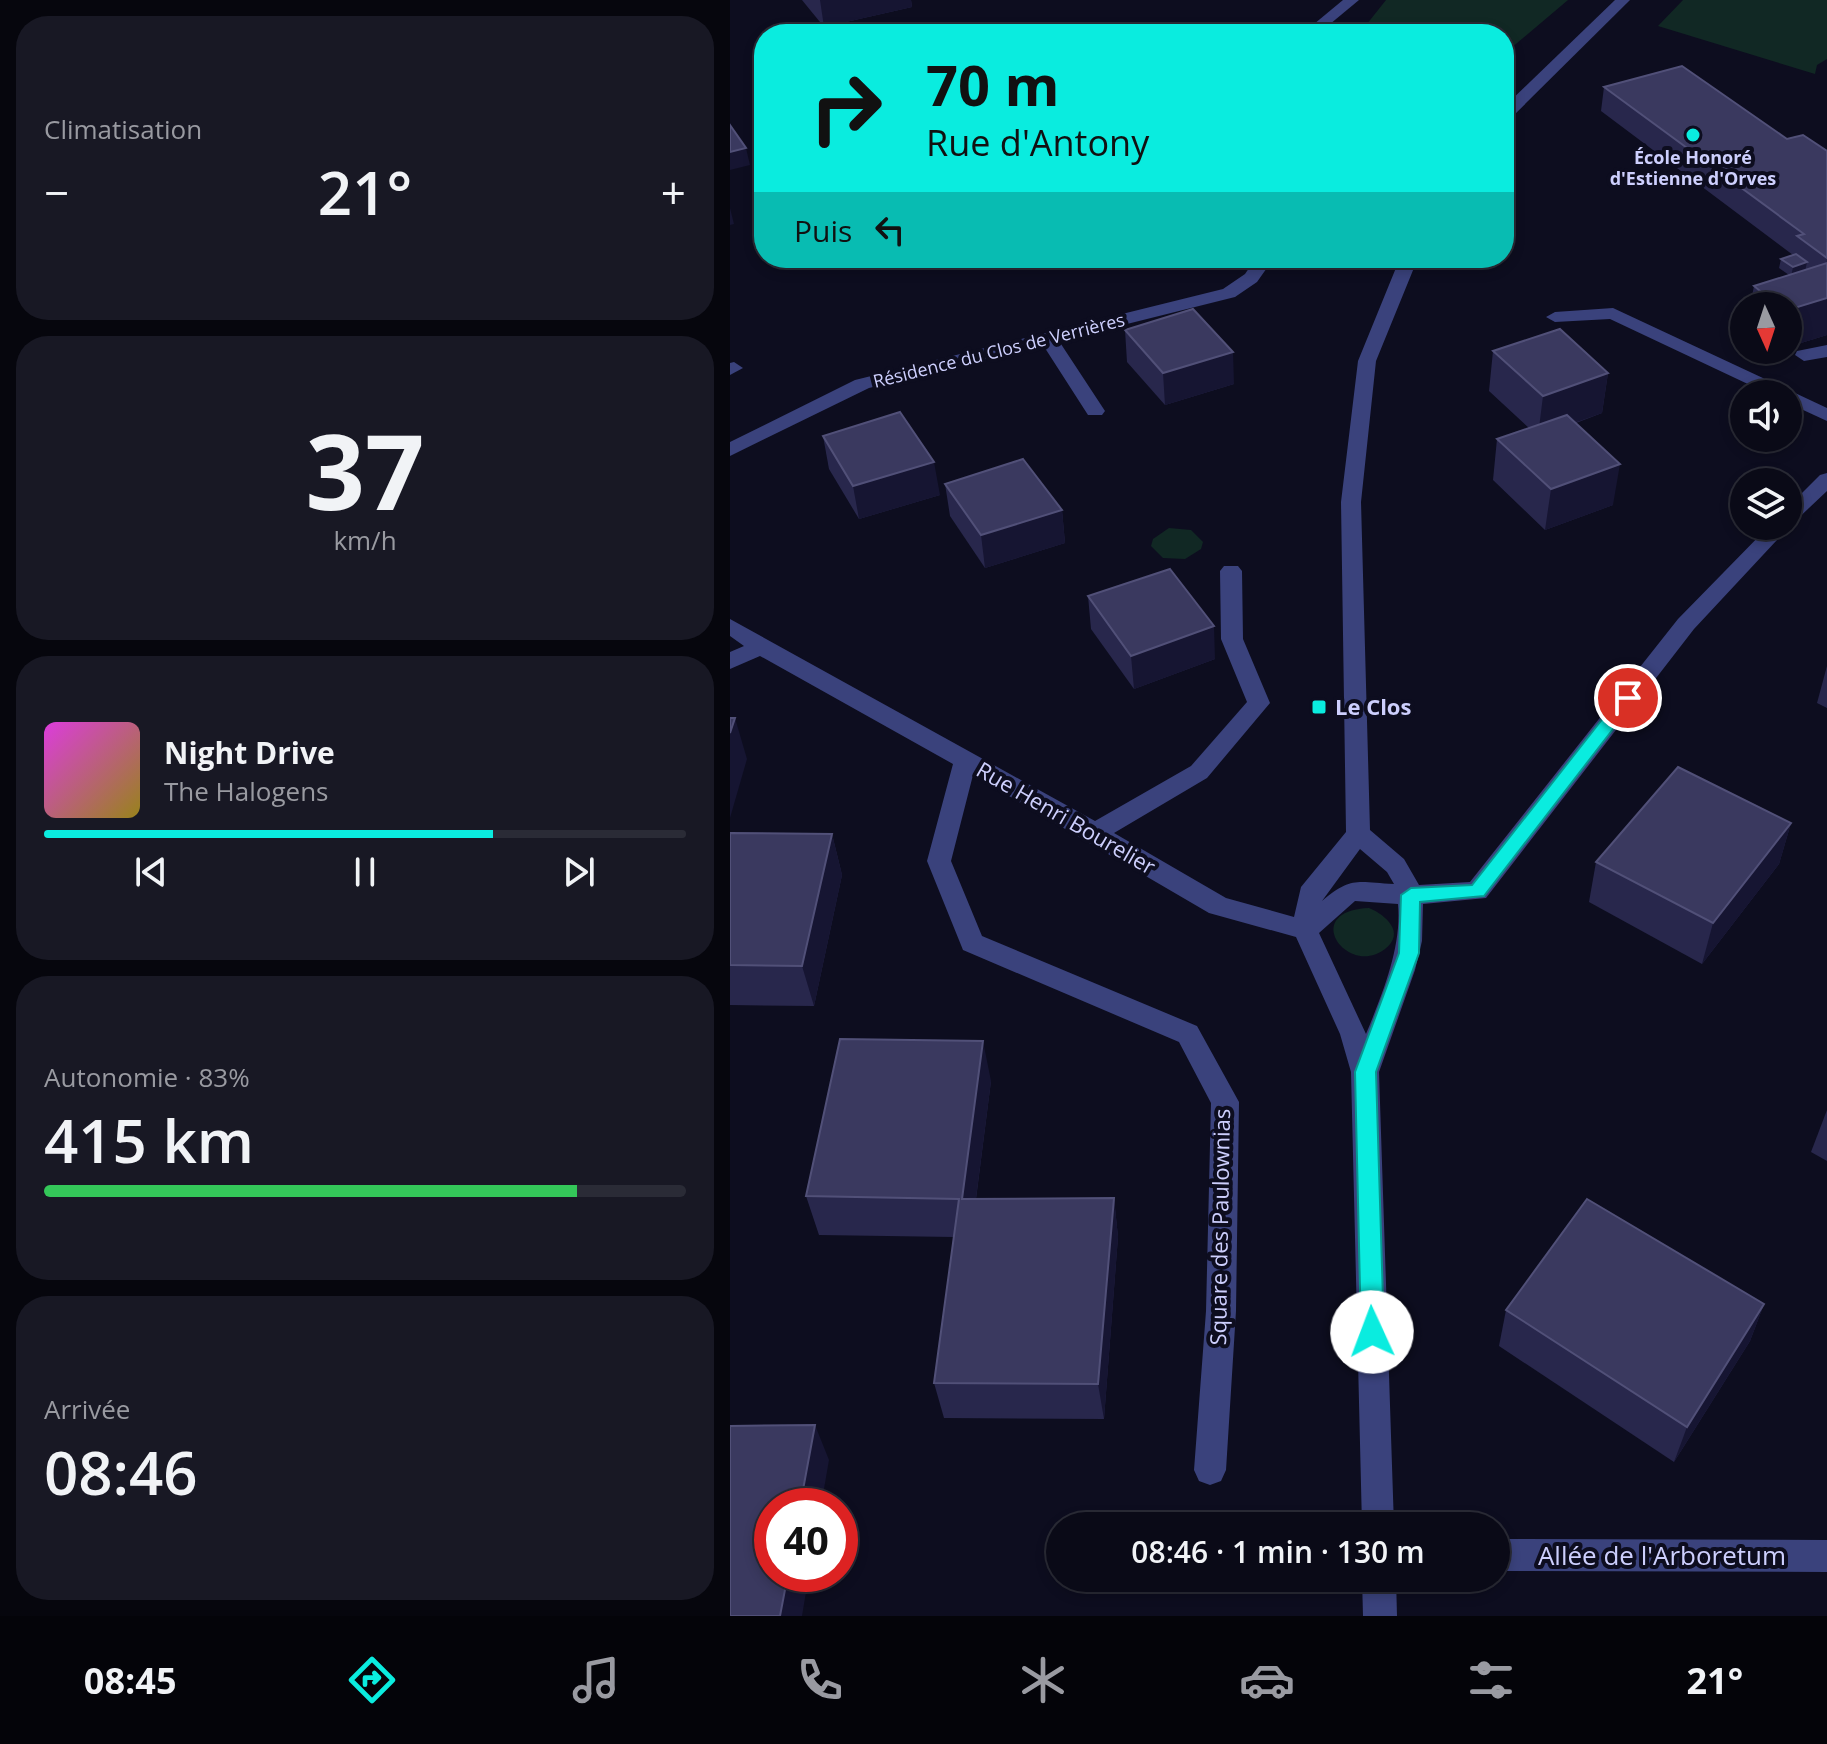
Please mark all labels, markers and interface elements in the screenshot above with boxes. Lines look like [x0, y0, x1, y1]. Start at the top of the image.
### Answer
text: 70 m [926, 46, 1060, 122]
icon: right [794, 56, 898, 160]
text: Climatisation [44, 111, 202, 147]
text: Rue d'Antony [926, 118, 1149, 167]
marker: École Honoré d'Estienne d'Orves [1684, 126, 1702, 144]
place label: École Honoré d'Estienne d'Orves [1610, 145, 1776, 190]
text: 21° [318, 151, 412, 233]
text: − [44, 162, 69, 222]
text: + [661, 162, 686, 222]
icon: left [868, 208, 912, 252]
text: Puis [794, 210, 852, 251]
north arrow [1730, 292, 1802, 364]
map controls [1730, 292, 1802, 540]
street label: Résidence du Clos de Verrières [870, 307, 1127, 393]
button: sound [1730, 380, 1802, 452]
text: 37 [306, 399, 424, 540]
button: layers [1730, 468, 1802, 540]
text: km/h [333, 522, 397, 558]
pin [1594, 664, 1662, 732]
icon: arrive [1606, 676, 1650, 720]
place label: Le Clos [1335, 691, 1411, 721]
marker: Le Clos [1310, 698, 1328, 716]
text: Night Drive [164, 732, 335, 773]
street label: Rue Henri Bourelier [971, 754, 1162, 881]
text: The Halogens [164, 773, 329, 809]
icon: previous [129, 850, 173, 894]
icon: pause [343, 850, 387, 894]
icon: next [557, 850, 601, 894]
text: Autonomie · 83% [44, 1059, 250, 1095]
text: 415 km [44, 1099, 254, 1181]
street label: Square des Paulownias [1202, 1108, 1236, 1346]
position arrow [1330, 1290, 1414, 1374]
text: Arrivée [44, 1391, 130, 1427]
text: 08:46 [44, 1431, 198, 1513]
speed limit sign: 40 [754, 1488, 858, 1592]
text: 08:46 · 1 min · 130 m [1131, 1531, 1425, 1572]
street label: Allée de l'Arboretum [1538, 1537, 1786, 1573]
icon: directions [344, 1652, 400, 1708]
icon: music [568, 1652, 624, 1708]
icon: phone [792, 1652, 848, 1708]
icon: climate [1015, 1652, 1071, 1708]
icon: car [1239, 1652, 1295, 1708]
icon: filters [1463, 1652, 1519, 1708]
text: 08:45 [84, 1656, 176, 1705]
text: 21° [1687, 1656, 1743, 1705]

